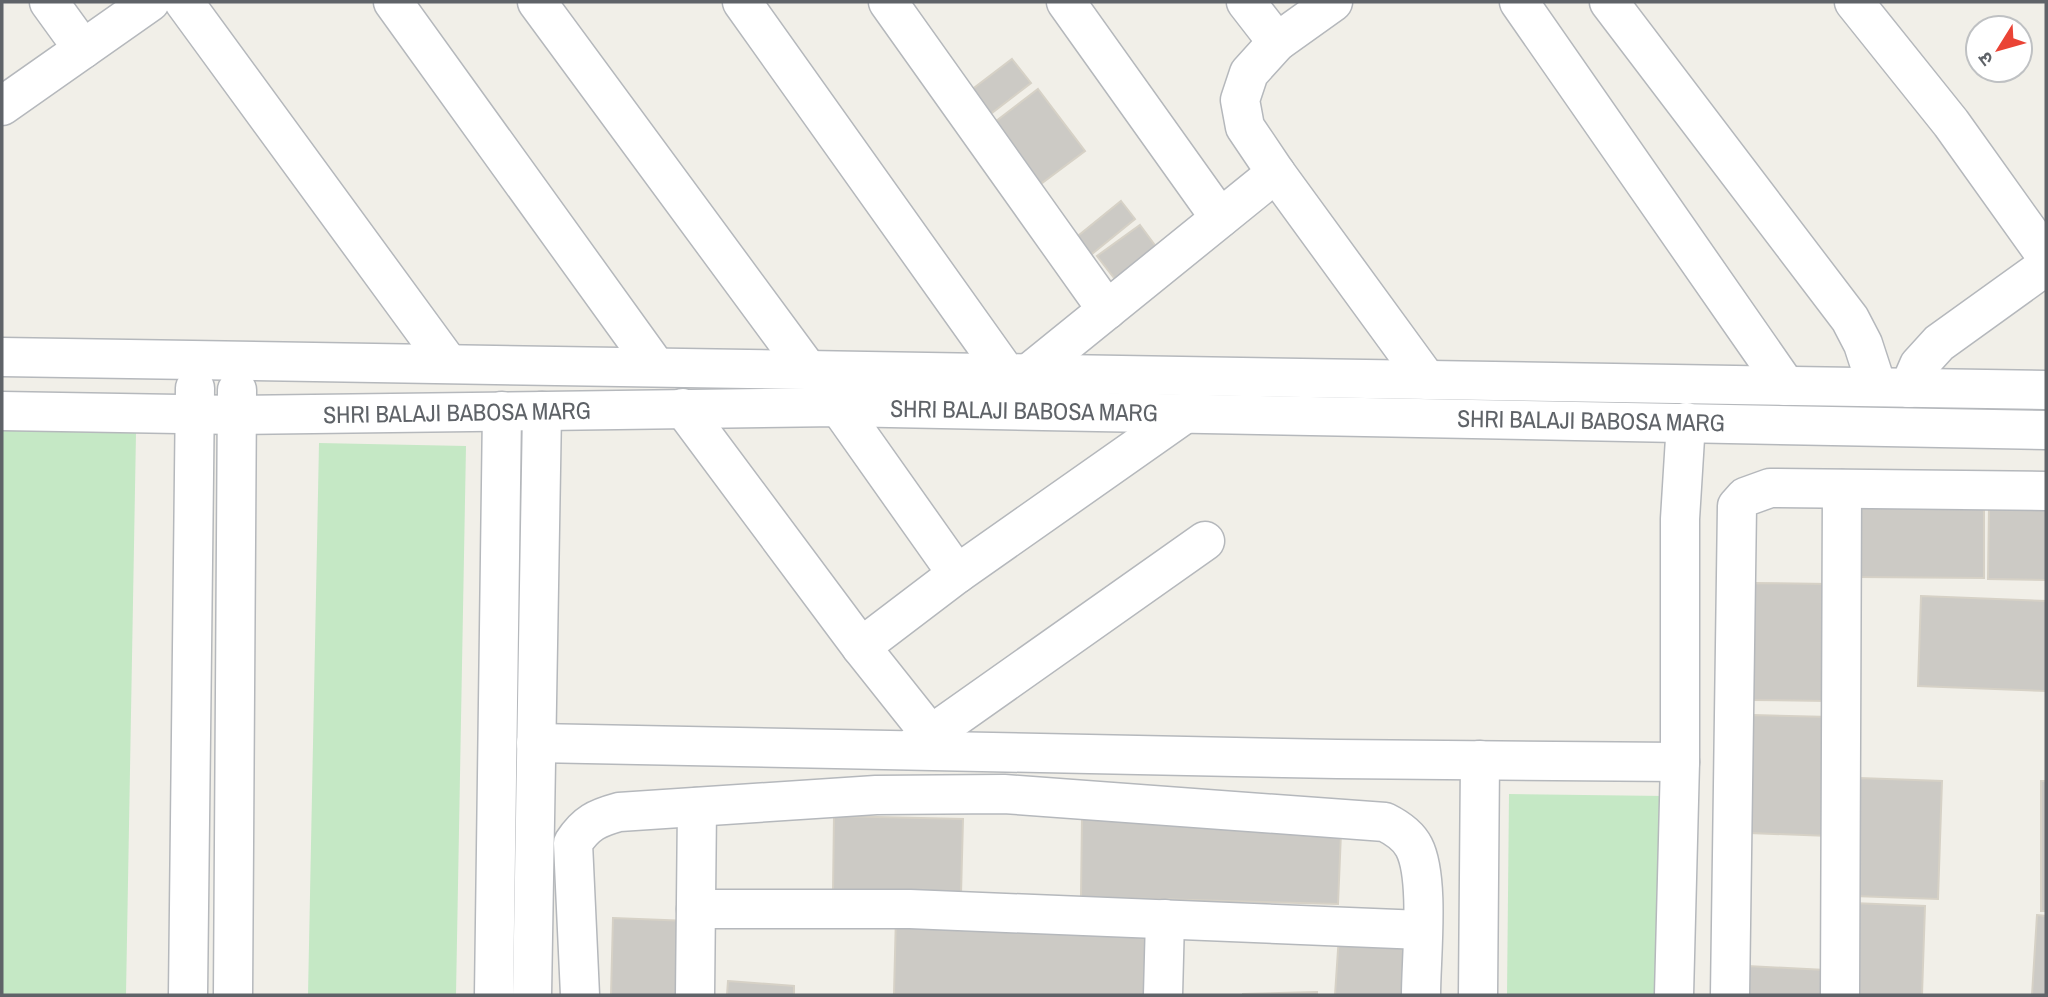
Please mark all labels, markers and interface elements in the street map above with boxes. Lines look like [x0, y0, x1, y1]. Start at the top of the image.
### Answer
north arrow [1964, 14, 2034, 84]
text: उ [1971, 46, 1999, 71]
street label: SHRI BALAJI BABOSA MARG [890, 392, 1158, 428]
street label: SHRI BALAJI BABOSA MARG [323, 394, 591, 430]
street label: SHRI BALAJI BABOSA MARG [1457, 402, 1725, 438]

